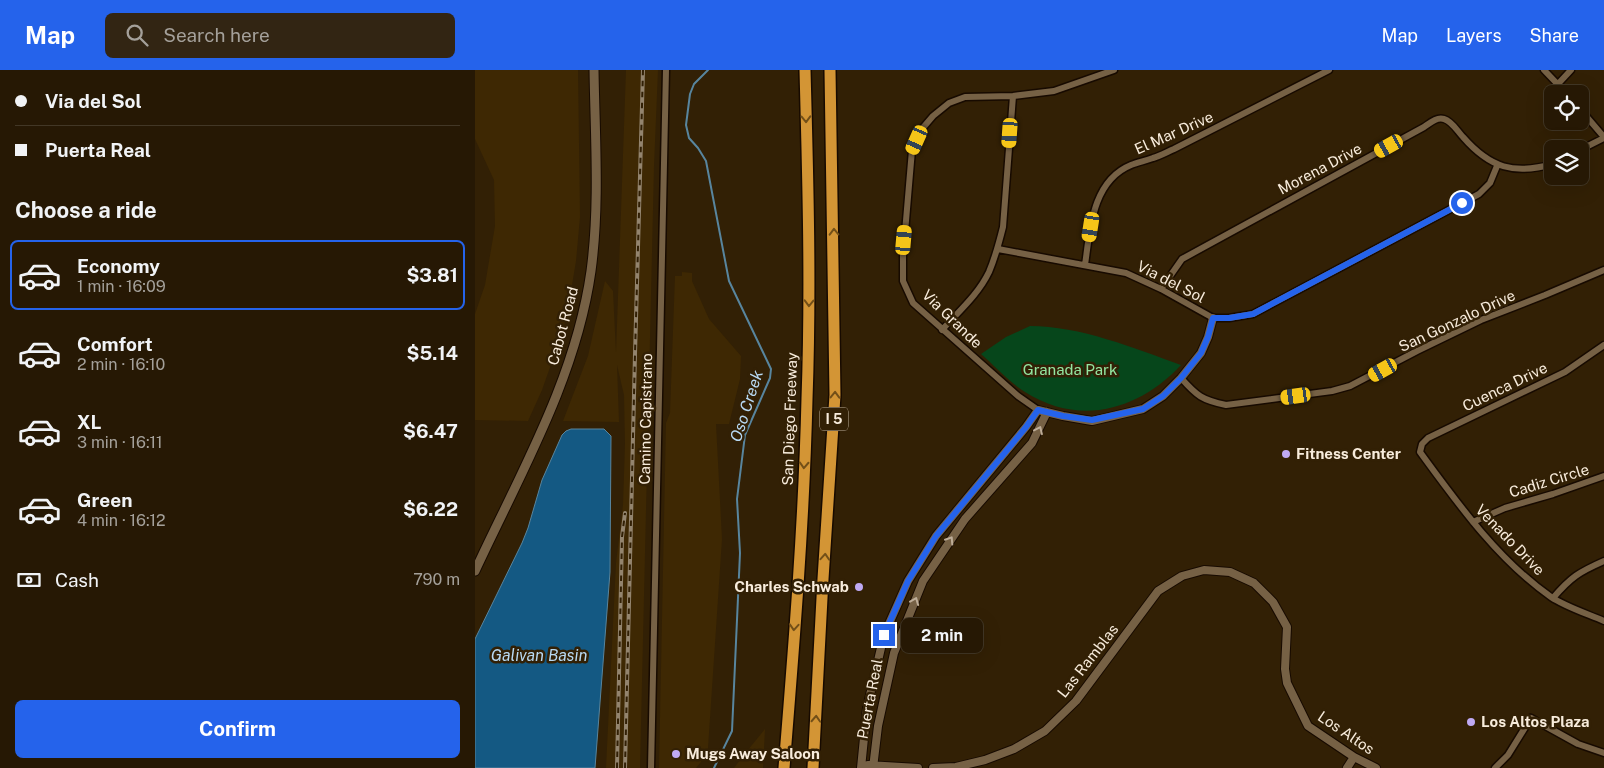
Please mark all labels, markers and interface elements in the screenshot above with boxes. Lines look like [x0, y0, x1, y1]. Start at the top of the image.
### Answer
search box [105, 13, 455, 58]
text: Map [25, 21, 75, 49]
icon: search [123, 21, 151, 49]
text: Search here [163, 24, 270, 46]
text: Map [1382, 25, 1418, 46]
text: Layers [1446, 25, 1502, 46]
text: Share [1530, 25, 1579, 46]
map controls [1544, 85, 1589, 185]
button: locate [1544, 85, 1589, 130]
text: Via del Sol [45, 90, 142, 112]
street label: El Mar Drive [1132, 108, 1216, 157]
one-way arrow [801, 115, 812, 123]
car [1001, 118, 1018, 148]
car [904, 123, 929, 157]
car [1372, 132, 1405, 160]
text: Puerta Real [45, 139, 151, 161]
street label: Morena Drive [1275, 139, 1365, 198]
button: layers [1544, 140, 1589, 185]
route start [1451, 192, 1473, 214]
text: Choose a ride [15, 197, 157, 223]
car [1081, 211, 1100, 243]
car [895, 224, 912, 256]
one-way arrow [828, 228, 839, 236]
icon: car [17, 253, 62, 298]
text: Economy [77, 255, 160, 277]
street label: Via del Sol [1134, 257, 1208, 306]
text: $3.81 [406, 264, 458, 286]
text: 1 min · 16:09 [77, 277, 166, 296]
street label: Cabot Road [544, 285, 581, 367]
street label: Via Grande [919, 286, 986, 351]
street label: San Gonzalo Drive [1396, 286, 1518, 355]
one-way arrow [804, 299, 814, 307]
icon: car [17, 331, 62, 376]
text: Comfort [77, 333, 153, 355]
text: $5.14 [407, 342, 458, 364]
street label: San Diego Freeway [779, 352, 800, 486]
street label: Camino Capistrano [636, 353, 655, 485]
text: 2 min · 16:10 [77, 355, 165, 374]
car [1366, 356, 1399, 384]
street label: Cuenca Drive [1460, 359, 1550, 414]
park label: Granada Park [1023, 361, 1117, 378]
water label: Oso Creek [726, 368, 767, 444]
car [1280, 386, 1311, 406]
one-way arrow [830, 391, 840, 398]
road number: I 5 [820, 408, 848, 430]
icon: car [17, 409, 62, 454]
text: XL [77, 411, 102, 433]
text: $6.47 [403, 420, 458, 442]
one-way arrow [1033, 426, 1043, 435]
text: 3 min · 16:11 [77, 433, 163, 452]
place label: Fitness Center [1296, 445, 1401, 462]
marker: Fitness Center [1280, 448, 1292, 460]
street label: Cadiz Circle [1507, 460, 1591, 501]
one-way arrow [798, 461, 809, 469]
icon: car [17, 487, 62, 532]
text: Green [77, 489, 132, 511]
text: $6.22 [403, 498, 458, 520]
street label: Venado Drive [1472, 501, 1548, 579]
text: 4 min · 16:12 [77, 511, 166, 530]
one-way arrow [944, 536, 953, 546]
one-way arrow [819, 553, 830, 561]
icon: cash [15, 566, 43, 594]
text: Cash [55, 569, 99, 591]
text: 790 m [413, 570, 460, 589]
place label: Charles Schwab [734, 578, 849, 595]
marker: Charles Schwab [853, 581, 865, 593]
one-way arrow [909, 597, 919, 605]
callout: 2 min [901, 618, 984, 652]
street label: Las Ramblas [1054, 621, 1121, 701]
one-way arrow [789, 624, 800, 632]
route end [873, 624, 895, 646]
text: 2 min [921, 626, 963, 645]
water label: Galivan Basin [491, 646, 587, 665]
street label: Puerta Real [853, 657, 886, 740]
button: Confirm [15, 700, 460, 758]
street label: Los Altos [1315, 708, 1378, 758]
place label: Los Altos Plaza [1481, 713, 1590, 730]
one-way arrow [810, 715, 821, 723]
marker: Los Altos Plaza [1465, 716, 1477, 728]
place label: Mugs Away Saloon [686, 745, 820, 762]
marker: Mugs Away Saloon [670, 748, 682, 760]

